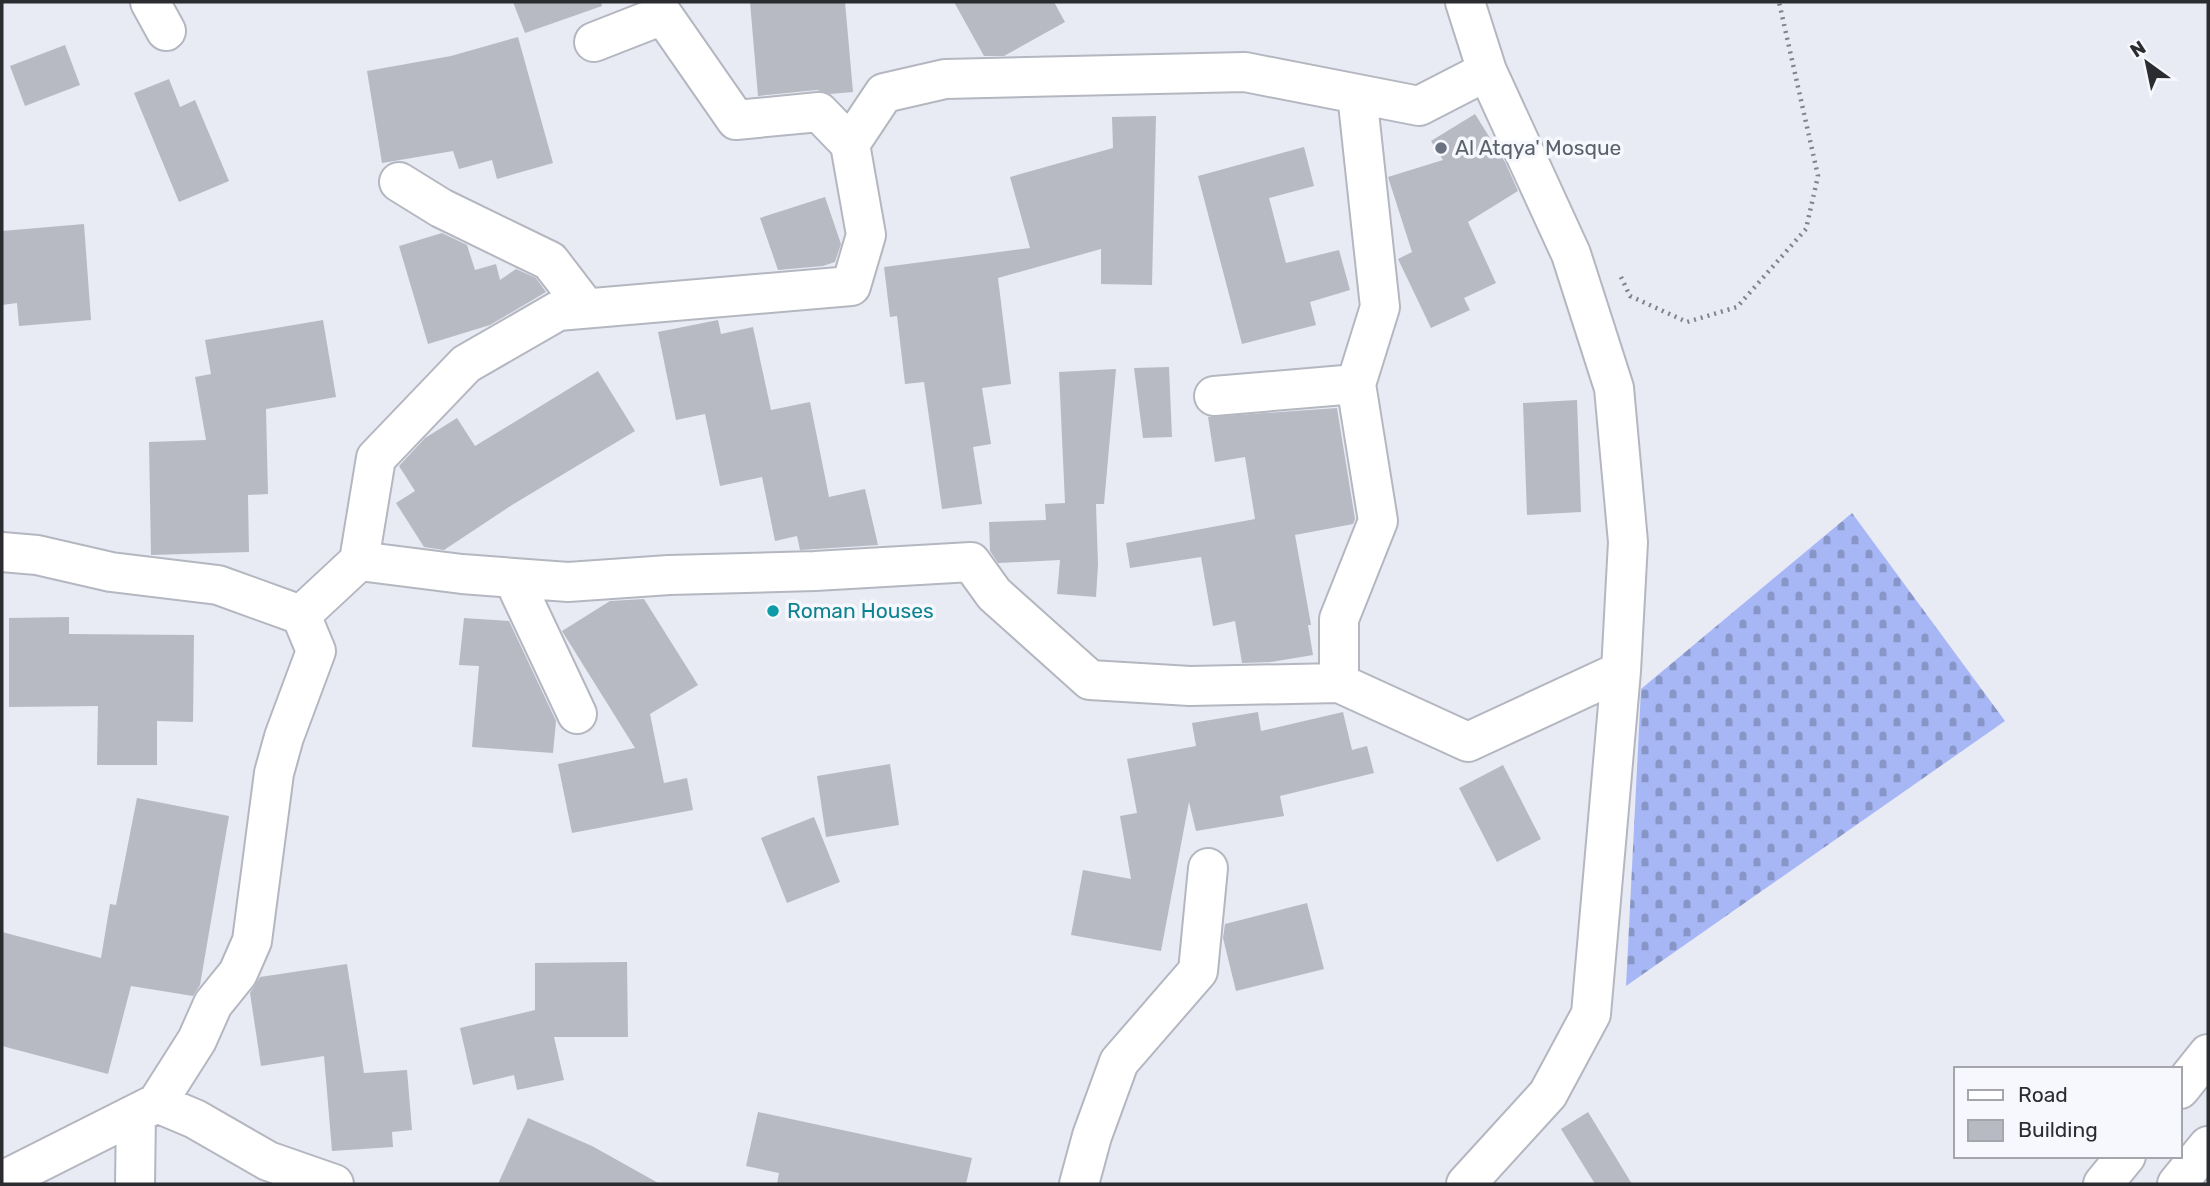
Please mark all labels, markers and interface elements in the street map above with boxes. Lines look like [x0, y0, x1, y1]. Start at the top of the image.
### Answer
north arrow [2112, 28, 2182, 98]
text: N [2126, 36, 2150, 63]
place label: Al Atqya' Mosque [1455, 135, 1621, 160]
marker: Al Atqya' Mosque [1433, 140, 1449, 156]
place label: Roman Houses [787, 598, 934, 623]
marker: Roman Houses [765, 603, 781, 619]
legend [1954, 1067, 2182, 1158]
text: Road [2018, 1082, 2068, 1107]
text: Building [2018, 1117, 2098, 1142]

